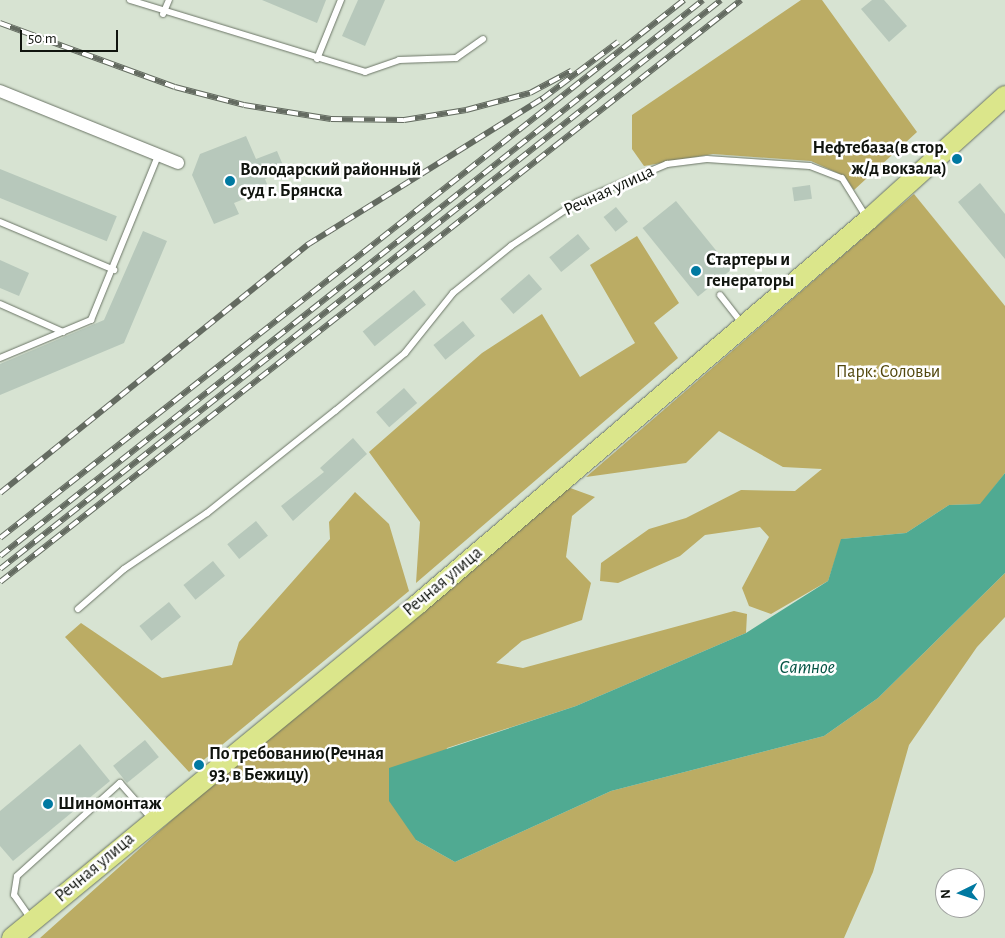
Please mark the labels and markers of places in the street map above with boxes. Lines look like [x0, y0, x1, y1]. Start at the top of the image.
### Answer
place label: Нефтебаза(в стор. ж/д вокзала) [813, 138, 947, 180]
marker: Нефтебаза(в стор. ж/д вокзала) [951, 153, 963, 165]
place label: Володарский районный суд г. Брянска [240, 160, 421, 202]
marker: Володарский районный суд г. Брянска [224, 175, 236, 187]
place label: Стартеры и генераторы [706, 250, 794, 292]
marker: Стартеры и генераторы [690, 265, 702, 277]
place label: По требованию(Речная 93, в Бежицу) [209, 744, 384, 786]
marker: По требованию(Речная 93, в Бежицу) [193, 759, 205, 771]
place label: Шиномонтаж [58, 793, 162, 815]
marker: Шиномонтаж [42, 798, 54, 810]

